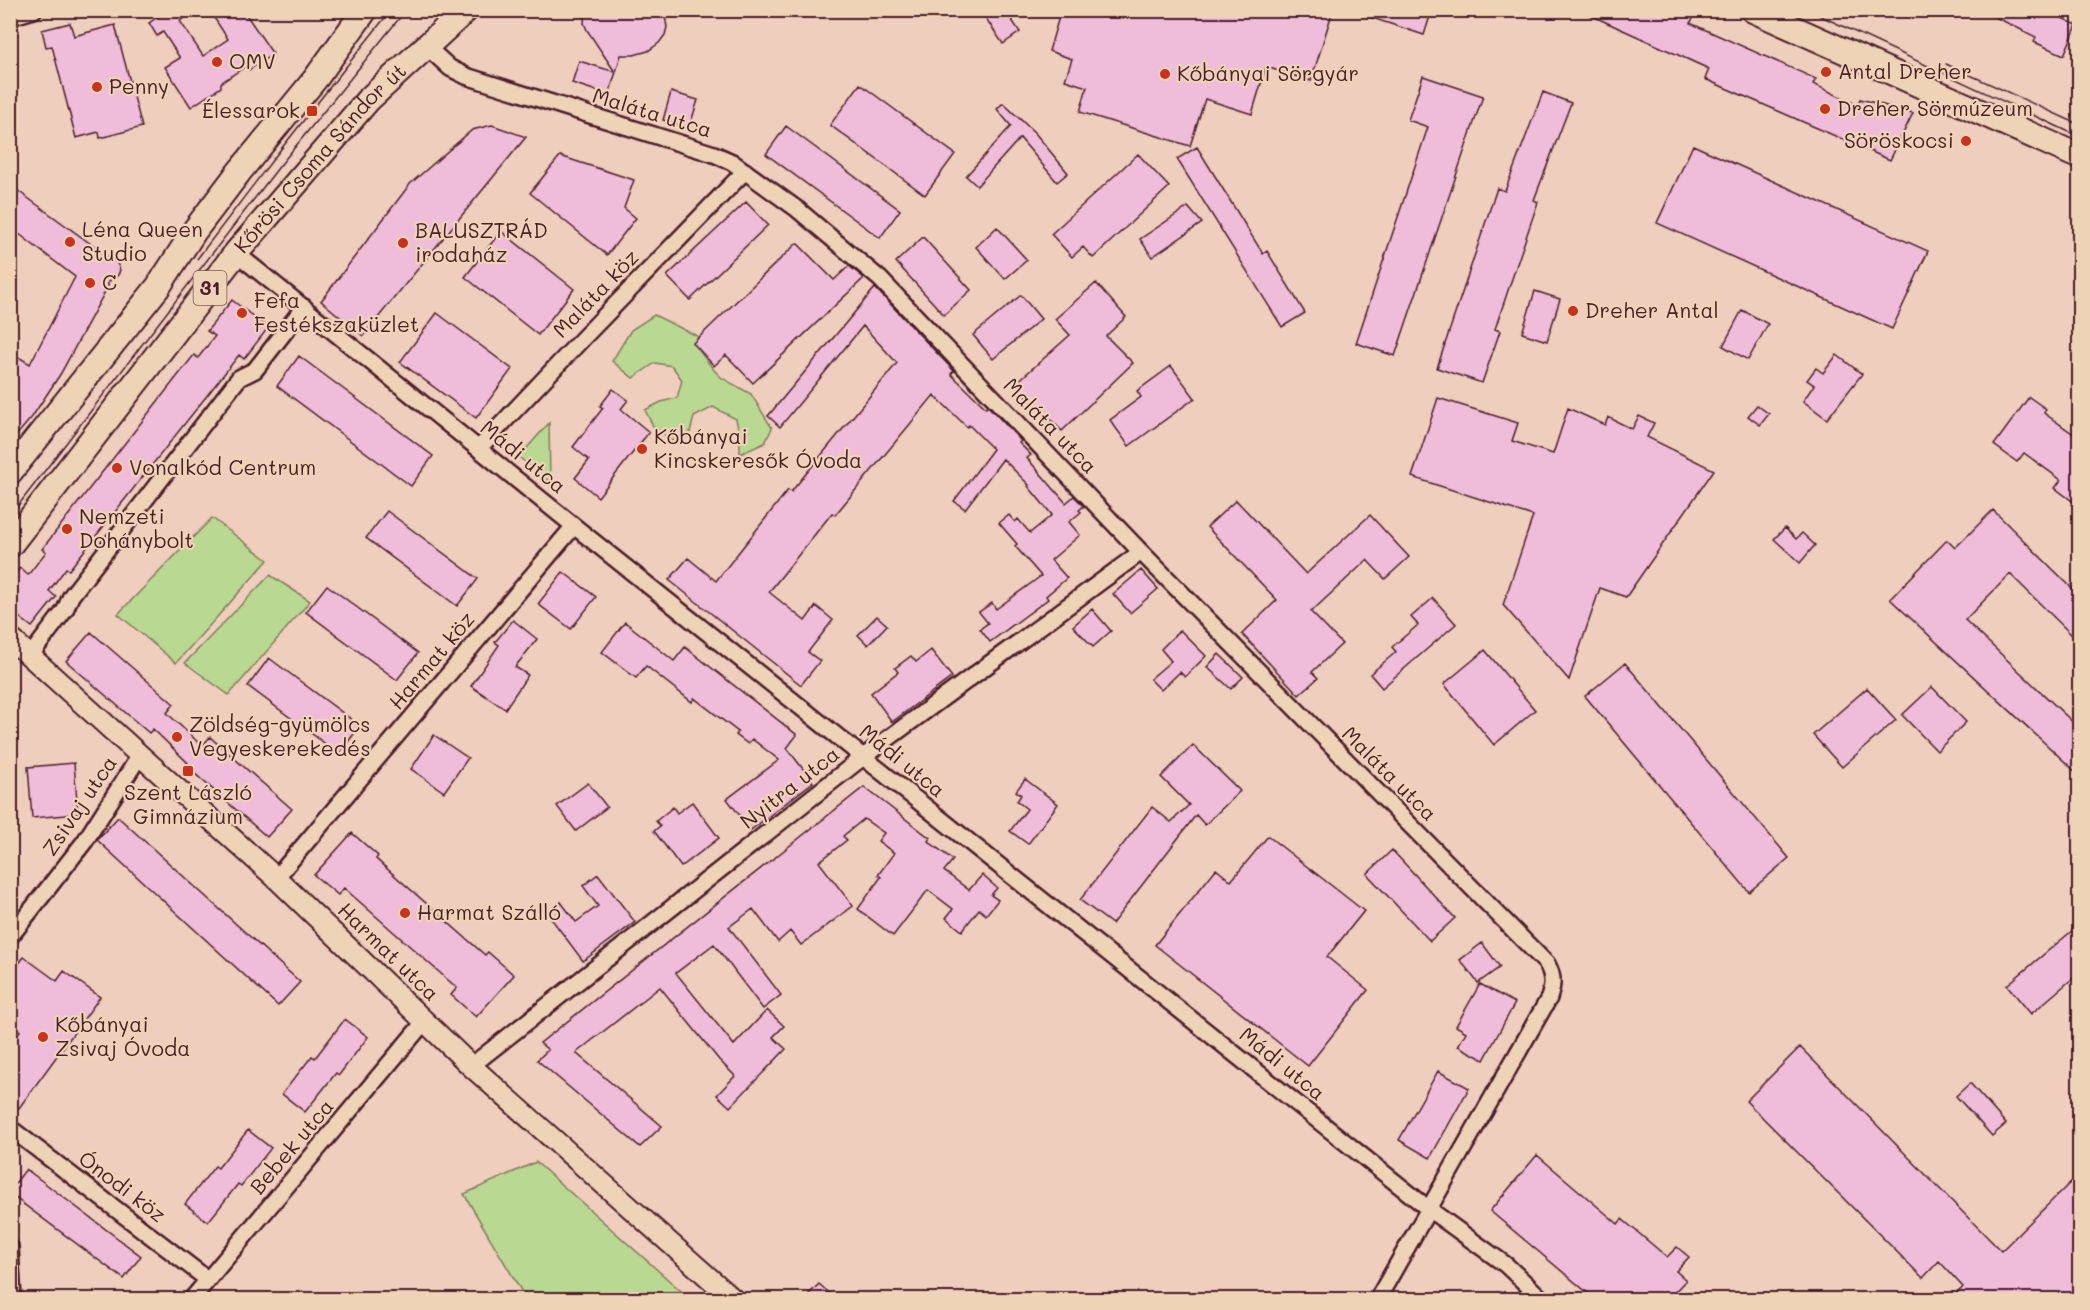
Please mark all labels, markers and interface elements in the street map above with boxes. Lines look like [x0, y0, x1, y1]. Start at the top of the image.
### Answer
place label: OMV [229, 47, 276, 74]
marker: OMV [210, 55, 224, 69]
street label: Kőrösi Csoma Sándor út [227, 57, 411, 258]
place label: Antal Dreher [1838, 57, 1972, 84]
place label: Kőbányai Sörgyár [1177, 59, 1359, 86]
marker: Antal Dreher [1819, 65, 1833, 79]
marker: Kőbányai Sörgyár [1158, 67, 1172, 81]
place label: Penny [109, 72, 169, 99]
marker: Penny [90, 80, 104, 94]
street label: Maláta utca [589, 81, 715, 143]
place label: Dreher Sörmúzeum [1837, 94, 2033, 121]
place label: Élessarok [202, 96, 300, 123]
marker: Dreher Sörmúzeum [1818, 102, 1832, 116]
marker: Élessarok [305, 104, 319, 118]
place label: Söröskocsi [1844, 126, 1954, 153]
marker: Söröskocsi [1959, 134, 1973, 148]
place label: Léna Queen Studio [82, 215, 203, 266]
place label: BALUSZTRÁD irodaház [415, 216, 548, 267]
marker: Léna Queen Studio [63, 235, 77, 249]
marker: BALUSZTRÁD irodaház [396, 236, 410, 250]
street label: Maláta köz [546, 243, 644, 343]
place label: C [102, 268, 117, 295]
road number: 31 [194, 271, 226, 305]
marker: C [83, 276, 97, 290]
place label: Fefa Festékszaküzlet [254, 286, 419, 337]
place label: Dreher Antal [1585, 296, 1719, 323]
marker: Dreher Antal [1566, 304, 1580, 318]
marker: Fefa Festékszaküzlet [235, 306, 249, 320]
street label: Maláta utca [999, 371, 1104, 479]
street label: Mádi utca [476, 413, 572, 499]
place label: Kőbányai Kincskeresők Óvoda [654, 422, 862, 473]
marker: Kőbányai Kincskeresők Óvoda [635, 442, 649, 456]
place label: Vonalkód Centrum [129, 453, 316, 480]
marker: Vonalkód Centrum [110, 461, 124, 475]
place label: Nemzeti Dohánybolt [79, 502, 194, 553]
marker: Nemzeti Dohánybolt [60, 522, 74, 536]
street label: Harmat köz [382, 606, 480, 715]
place label: Zöldség-gyümölcs Vegyeskerekedés [189, 710, 371, 761]
street label: Mádi utca [855, 717, 951, 803]
street label: Maláta utca [1337, 720, 1443, 826]
marker: Zöldség-gyümölcs Vegyeskerekedés [170, 730, 184, 744]
street label: Nyitra utca [734, 740, 844, 834]
street label: Zsivaj utca [35, 750, 122, 860]
marker: Szent László Gimnázium [181, 764, 195, 778]
place label: Szent László Gimnázium [124, 778, 252, 829]
street label: Harmat utca [333, 896, 445, 1006]
place label: Harmat Szálló [417, 898, 561, 925]
marker: Harmat Szálló [398, 906, 412, 920]
place label: Kőbányai Zsivaj Óvoda [55, 1010, 190, 1061]
street label: Mádi utca [1235, 1020, 1331, 1106]
marker: Kőbányai Zsivaj Óvoda [36, 1030, 50, 1044]
street label: Bebek utca [243, 1093, 339, 1199]
street label: Ónodi köz [74, 1144, 172, 1227]

